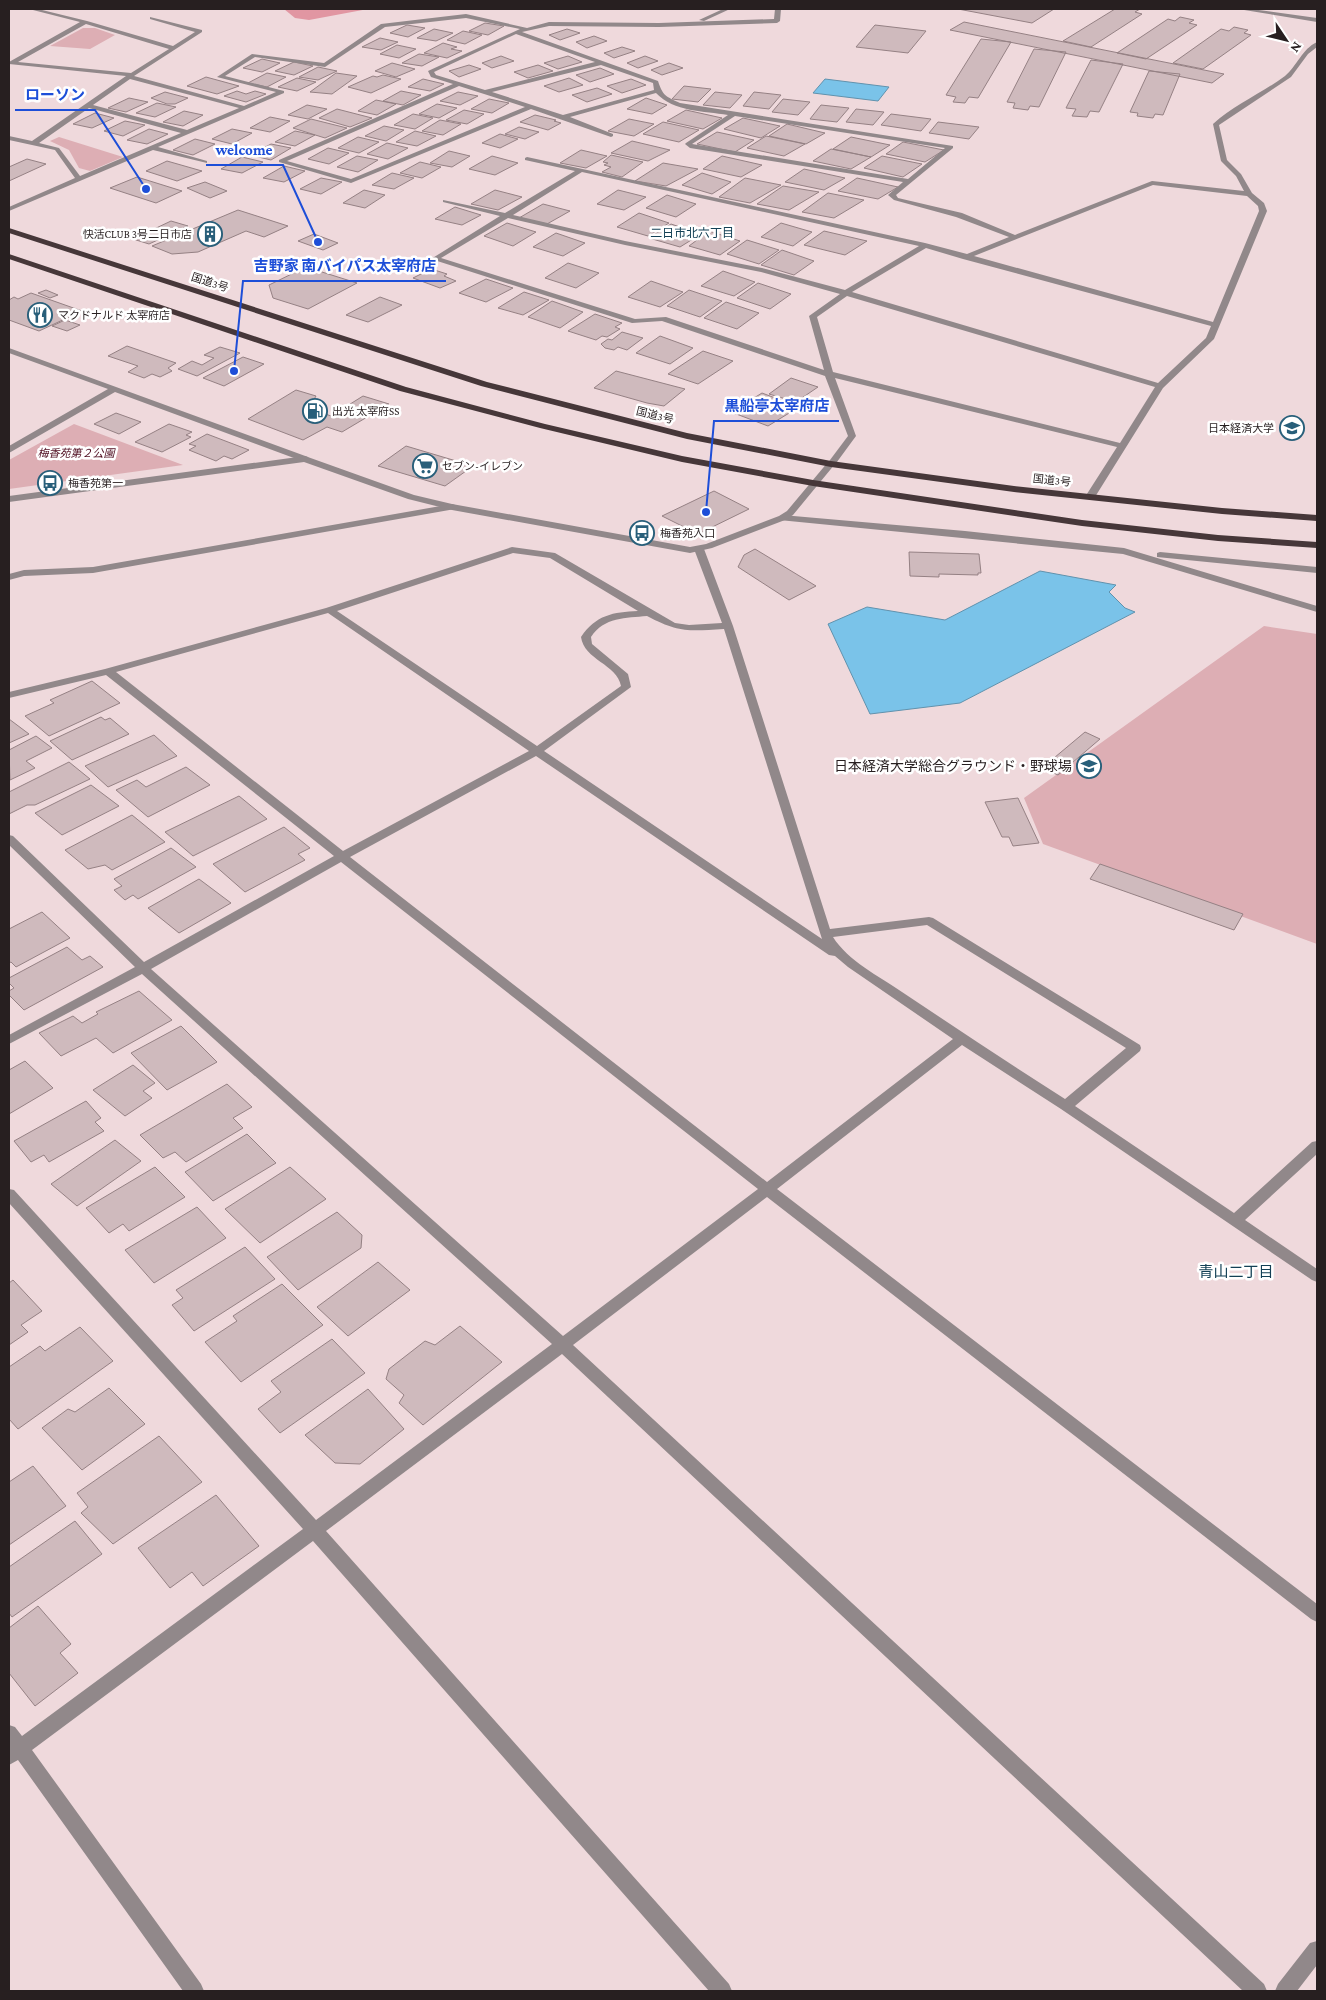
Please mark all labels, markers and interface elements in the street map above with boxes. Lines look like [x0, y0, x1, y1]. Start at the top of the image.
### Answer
north arrow [1261, 15, 1311, 65]
text: N [1287, 39, 1306, 56]
callout: ローソン [15, 80, 95, 110]
text: ローソン [25, 87, 85, 103]
callout: welcome [206, 135, 283, 165]
text: welcome [214, 142, 273, 158]
building icon: 快活CLUB 3号二日市店 [197, 221, 223, 247]
district label: 二日市北六丁目 [650, 226, 734, 240]
place label: 快活CLUB 3号二日市店 [83, 228, 192, 240]
callout: 吉野家 南バイパス太宰府店 [243, 251, 446, 281]
text: 吉野家 南バイパス太宰府店 [254, 258, 436, 274]
street label: 国道3号 [190, 270, 230, 294]
restaurant icon: マクドナルド 太宰府店 [27, 302, 53, 328]
place label: マクドナルド 太宰府店 [58, 309, 170, 321]
callout: 黒船亭太宰府店 [714, 391, 839, 421]
fuel station icon: 出光 太宰府SS [302, 398, 328, 424]
text: 黒船亭太宰府店 [724, 398, 830, 414]
place label: 出光 太宰府SS [332, 405, 399, 417]
street label: 国道3号 [635, 405, 675, 425]
school or university icon: 日本経済大学 [1279, 415, 1305, 441]
place label: 日本経済大学 [1208, 422, 1274, 434]
park label: 梅香苑第２公園 [38, 447, 116, 459]
supermarket icon: セブン-イレブン [412, 453, 438, 479]
place label: セブン-イレブン [442, 460, 523, 472]
bus stop icon: 梅香苑第一 [37, 470, 63, 496]
street label: 国道3号 [1032, 472, 1072, 488]
place label: 梅香苑第一 [68, 477, 123, 489]
bus stop icon: 梅香苑入口 [629, 520, 655, 546]
place label: 梅香苑入口 [660, 527, 715, 539]
school or university icon: 日本経済大学総合グラウンド・野球場 [1076, 753, 1102, 779]
place label: 日本経済大学総合グラウンド・野球場 [834, 758, 1072, 774]
district label: 青山二丁目 [1198, 1264, 1274, 1280]

